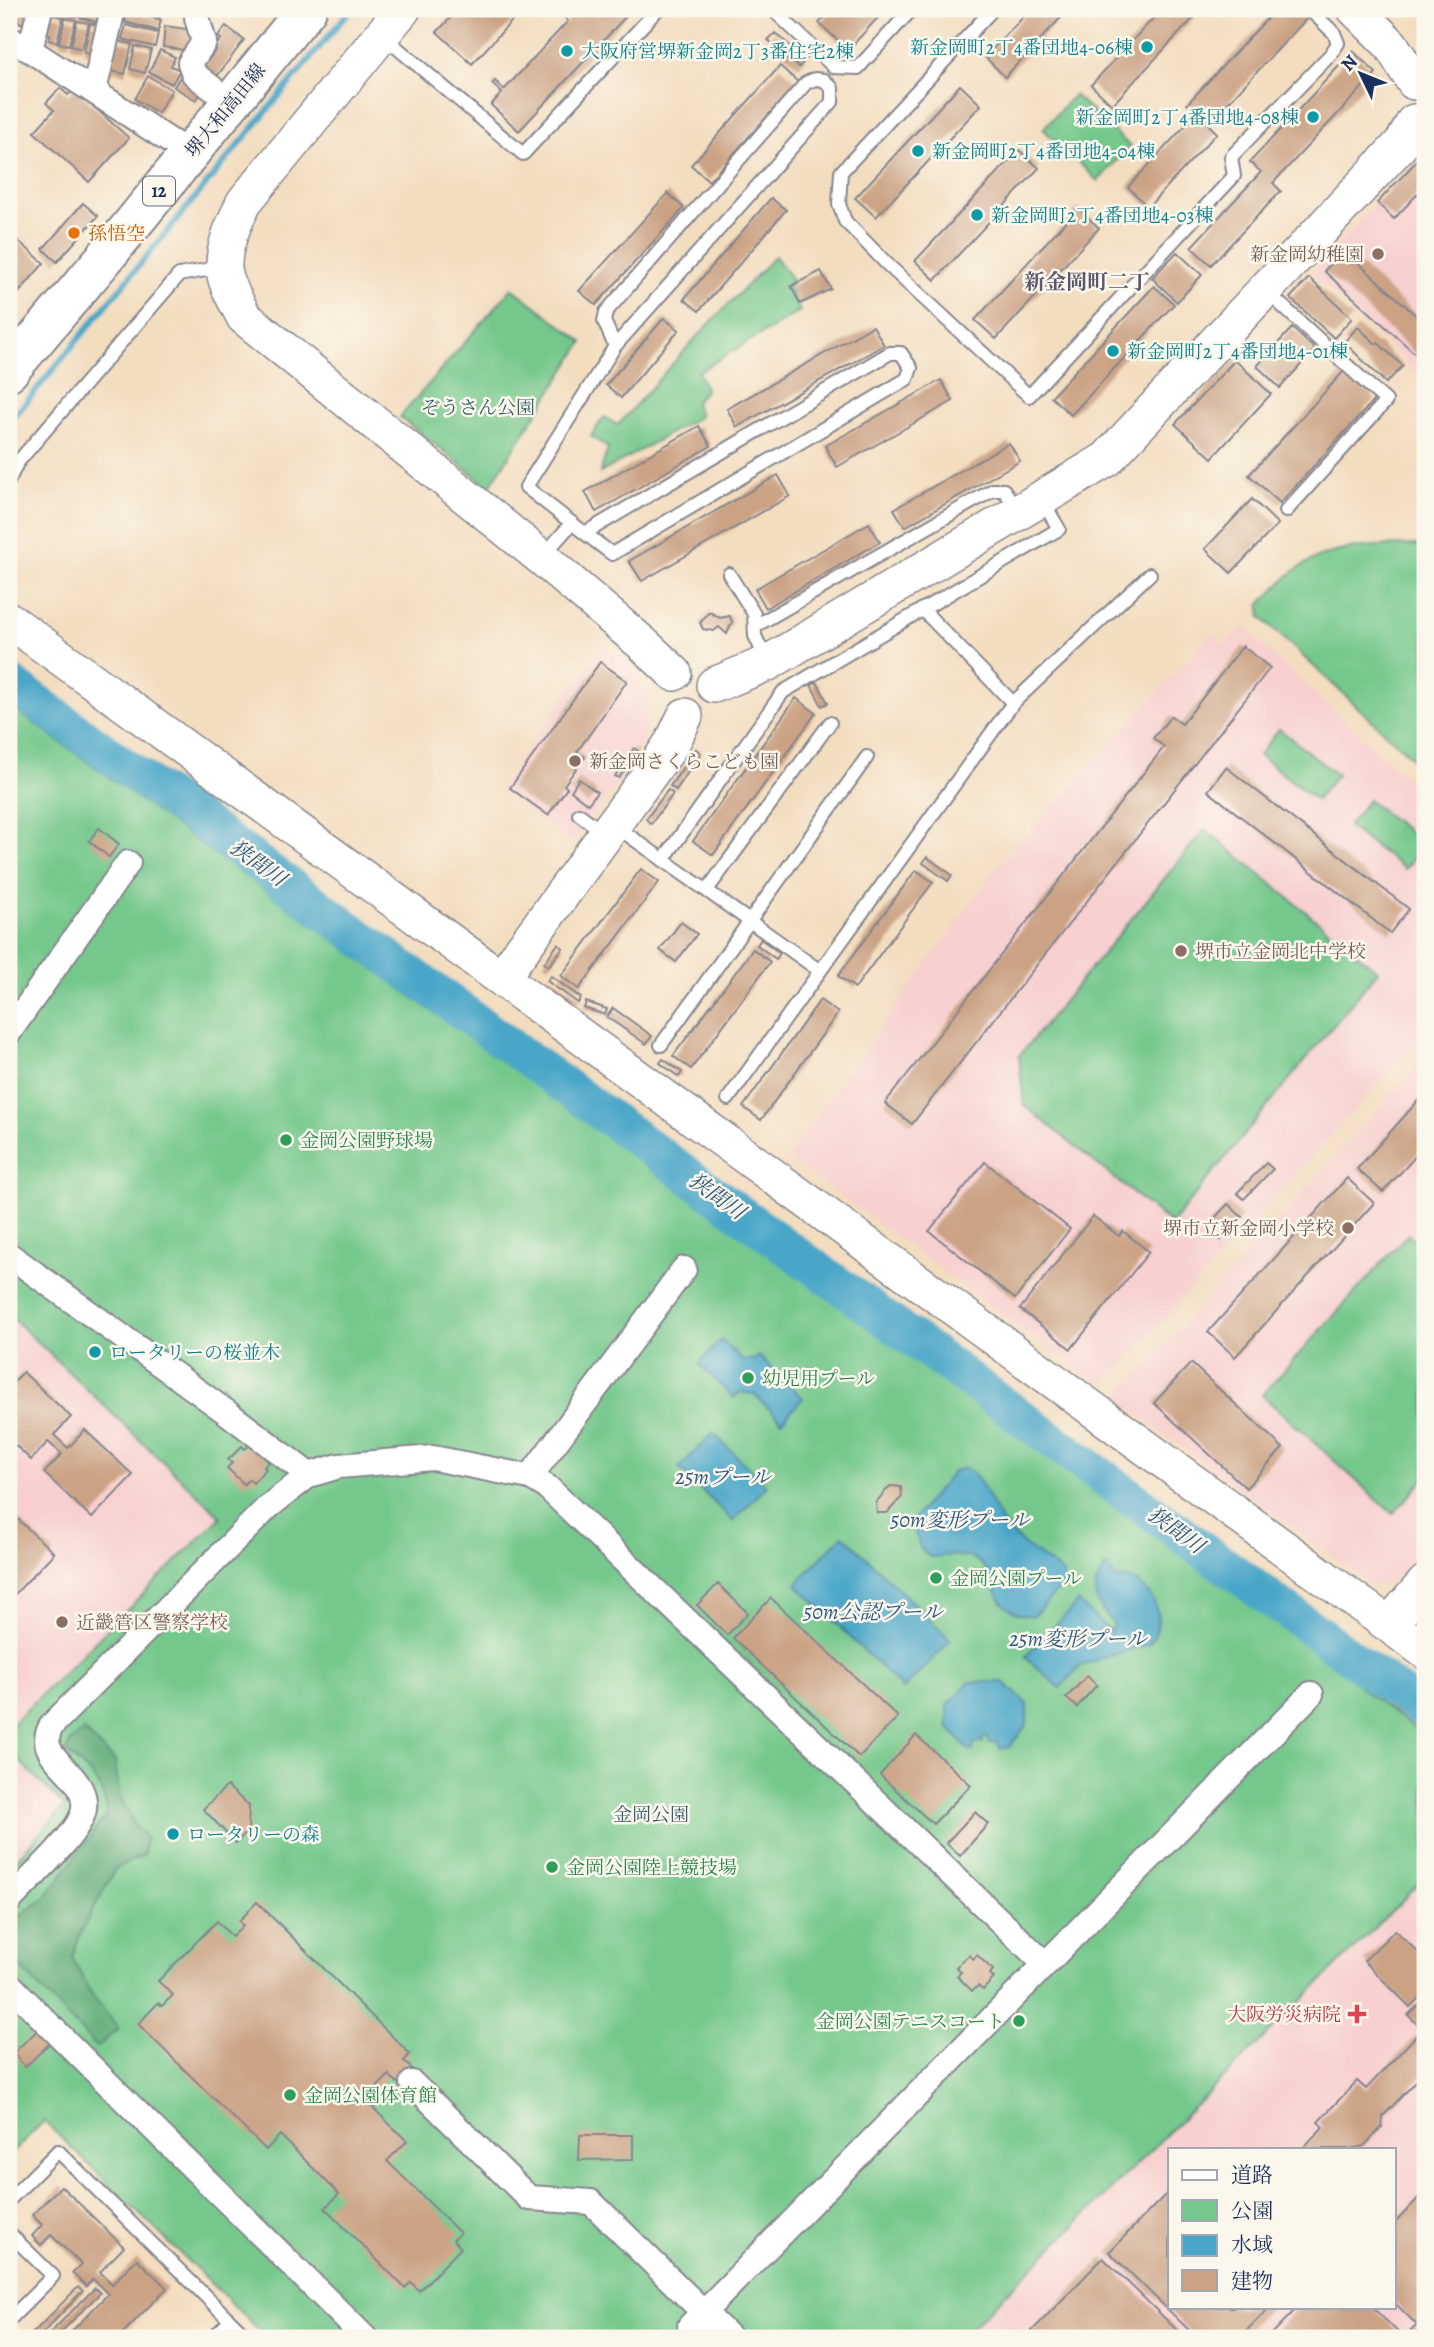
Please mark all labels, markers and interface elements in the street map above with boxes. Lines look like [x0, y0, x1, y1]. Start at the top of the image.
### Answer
place label: 新金岡町2丁4番団地4-06棟 [910, 35, 1133, 61]
north arrow [1326, 38, 1396, 108]
place label: 大阪府営堺新金岡2丁3番住宅2棟 [581, 39, 854, 65]
marker: 新金岡町2丁4番団地4-06棟 [1139, 39, 1155, 55]
marker: 大阪府営堺新金岡2丁3番住宅2棟 [559, 43, 575, 59]
text: N [1335, 49, 1364, 77]
street label: 堺大和高田線 [180, 58, 272, 163]
place label: 新金岡町2丁4番団地4-08棟 [1075, 105, 1299, 131]
marker: 新金岡町2丁4番団地4-08棟 [1305, 109, 1321, 125]
place label: 新金岡町2丁4番団地4-04棟 [932, 139, 1155, 165]
marker: 新金岡町2丁4番団地4-04棟 [910, 143, 926, 159]
road number: 12 [143, 176, 175, 206]
place label: 新金岡町2丁4番団地4-03棟 [991, 203, 1214, 229]
marker: 新金岡町2丁4番団地4-03棟 [969, 207, 985, 223]
place label: 孫悟空 [88, 221, 145, 247]
marker: 孫悟空 [66, 225, 82, 241]
place label: 新金岡幼稚園 [1250, 242, 1364, 268]
marker: 新金岡幼稚園 [1370, 246, 1386, 262]
district label: 新金岡町二丁 [1024, 268, 1150, 296]
place label: 新金岡町2丁4番団地4-01棟 [1127, 339, 1348, 365]
marker: 新金岡町2丁4番団地4-01棟 [1105, 343, 1121, 359]
park label: ぞうさん公園 [421, 395, 535, 421]
place label: 新金岡さくらこども園 [589, 749, 779, 775]
marker: 新金岡さくらこども園 [567, 753, 583, 769]
water label: 狭間川 [224, 833, 293, 894]
place label: 堺市立金岡北中学校 [1195, 939, 1366, 965]
marker: 堺市立金岡北中学校 [1173, 943, 1189, 959]
place label: 金岡公園野球場 [300, 1128, 433, 1154]
marker: 金岡公園野球場 [278, 1132, 294, 1148]
water label: 狭間川 [683, 1166, 752, 1227]
place label: 堺市立新金岡小学校 [1163, 1216, 1334, 1242]
marker: 堺市立新金岡小学校 [1340, 1220, 1356, 1236]
place label: ロータリーの桜並木 [109, 1340, 280, 1366]
marker: ロータリーの桜並木 [87, 1344, 103, 1360]
place label: 幼児用プール [762, 1366, 875, 1392]
marker: 幼児用プール [740, 1370, 756, 1386]
water label: 25mプール [674, 1463, 773, 1491]
water label: 狭間川 [1142, 1500, 1211, 1561]
water label: 50m変形プール [890, 1506, 1031, 1534]
place label: 金岡公園プール [950, 1566, 1082, 1592]
marker: 金岡公園プール [928, 1570, 944, 1586]
water label: 50m公認プール [803, 1598, 944, 1626]
place label: 近畿管区警察学校 [76, 1610, 228, 1636]
marker: 近畿管区警察学校 [54, 1614, 70, 1630]
water label: 25m変形プール [1008, 1625, 1149, 1653]
park label: 金岡公園 [613, 1802, 689, 1828]
place label: ロータリーの森 [187, 1822, 320, 1848]
marker: ロータリーの森 [165, 1826, 181, 1842]
place label: 金岡公園陸上競技場 [566, 1855, 737, 1881]
marker: 金岡公園陸上競技場 [544, 1859, 560, 1875]
place label: 大阪労災病院 [1227, 2002, 1341, 2028]
marker: 大阪労災病院 [1347, 2004, 1367, 2024]
place label: 金岡公園テニスコート [816, 2009, 1005, 2035]
marker: 金岡公園テニスコート [1011, 2013, 1027, 2029]
place label: 金岡公園体育館 [304, 2083, 437, 2109]
marker: 金岡公園体育館 [282, 2087, 298, 2103]
legend [1168, 2148, 1396, 2308]
text: 道路 [1231, 2161, 1273, 2189]
text: 公園 [1231, 2197, 1273, 2225]
text: 水域 [1231, 2231, 1273, 2259]
text: 建物 [1231, 2267, 1273, 2295]

